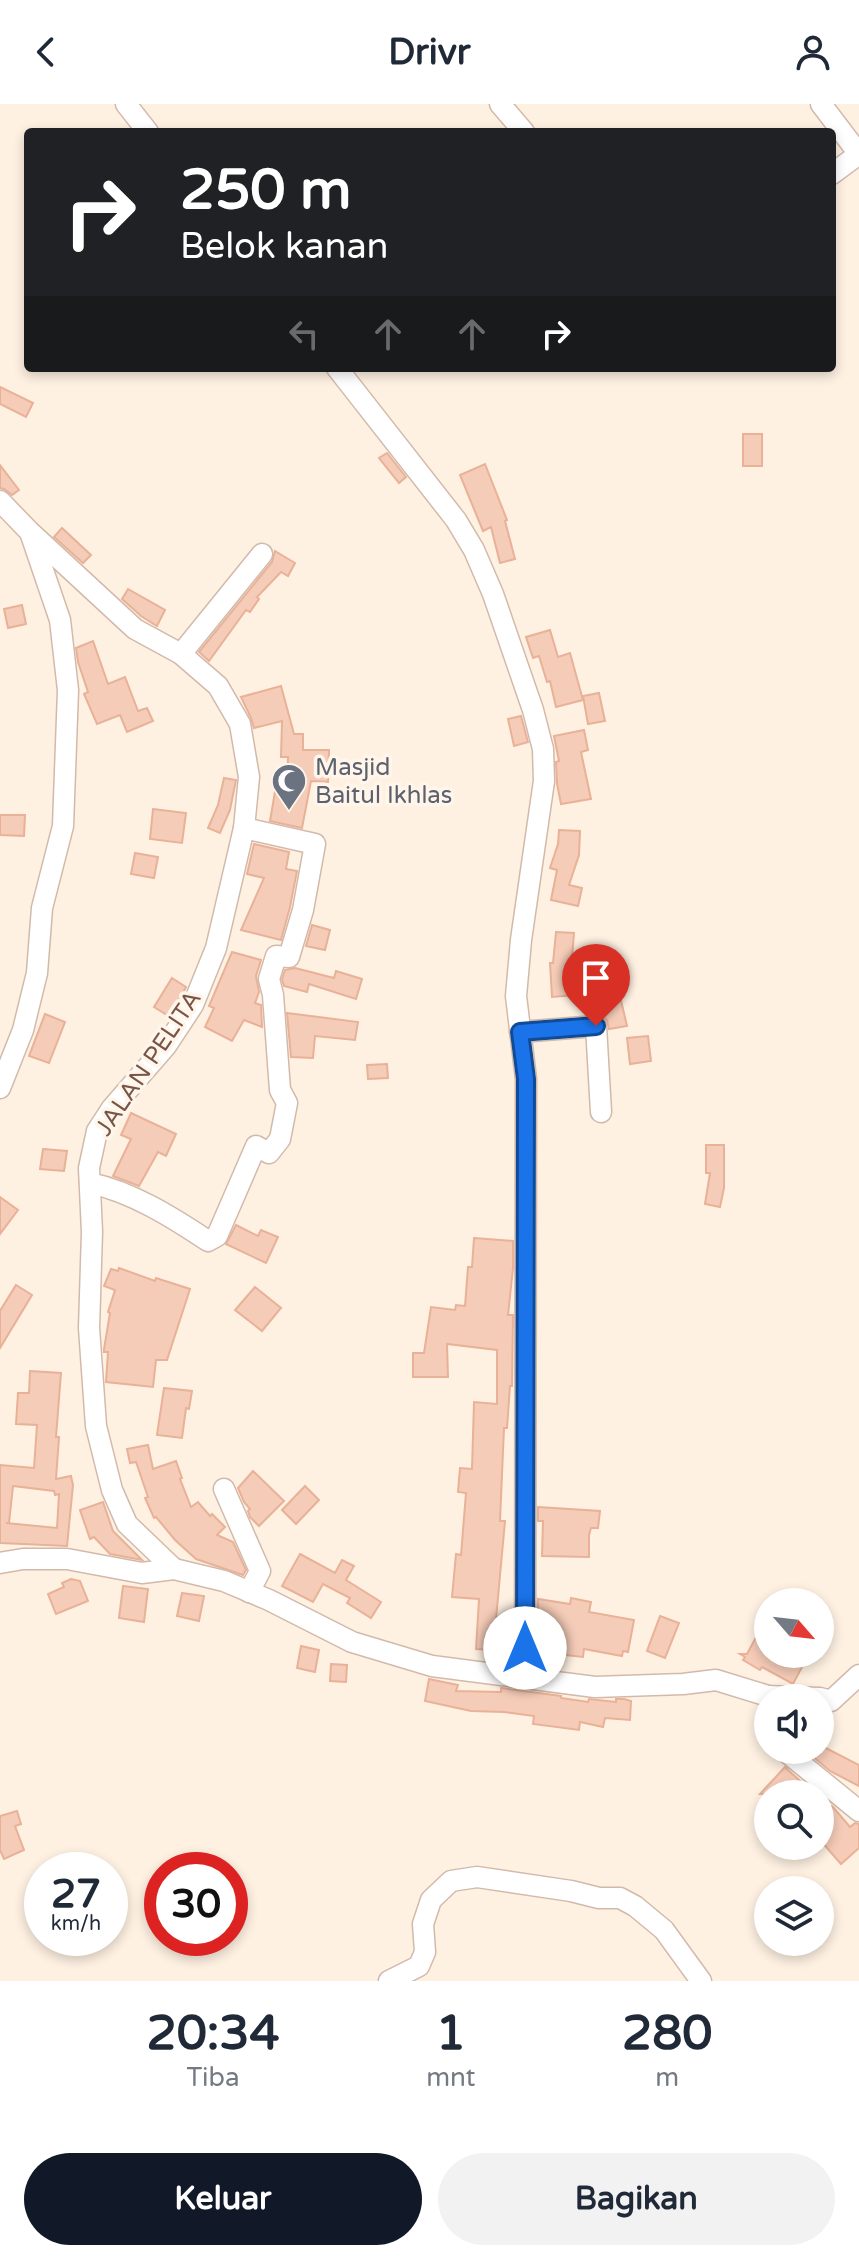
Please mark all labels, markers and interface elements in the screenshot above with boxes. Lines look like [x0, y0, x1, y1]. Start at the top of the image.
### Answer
icon: back [24, 30, 68, 74]
icon: person [791, 30, 835, 74]
text: Drivr [388, 31, 471, 74]
text: 250 m [180, 157, 351, 224]
icon: right [48, 160, 152, 264]
text: Belok kanan [180, 225, 389, 268]
icon: left [282, 312, 326, 356]
icon: ahead [366, 312, 410, 356]
icon: ahead [450, 312, 494, 356]
icon: right [534, 312, 578, 356]
place label: Masjid Baitul Ikhlas [315, 753, 452, 810]
mosque icon: Masjid Baitul Ikhlas [270, 762, 308, 812]
pin [562, 944, 630, 1026]
icon: arrive [574, 956, 618, 1000]
street label: JALAN PELITA [89, 985, 208, 1141]
north arrow [754, 1588, 834, 1668]
map controls [754, 1588, 834, 1956]
position arrow [483, 1606, 567, 1690]
button: sound [754, 1684, 834, 1764]
button: search [754, 1780, 834, 1860]
speed limit sign: 30 [144, 1852, 248, 1956]
text: 27 [51, 1870, 101, 1918]
button: layers [754, 1876, 834, 1956]
text: km/h [51, 1912, 101, 1936]
text: 20:34 [147, 2005, 280, 2063]
text: 1 [436, 2005, 466, 2063]
text: 280 [622, 2005, 712, 2063]
text: Tiba [187, 2062, 240, 2093]
text: mnt [426, 2062, 475, 2093]
text: m [655, 2062, 679, 2093]
button: Keluar [24, 2153, 422, 2245]
button: Bagikan [438, 2153, 835, 2245]

